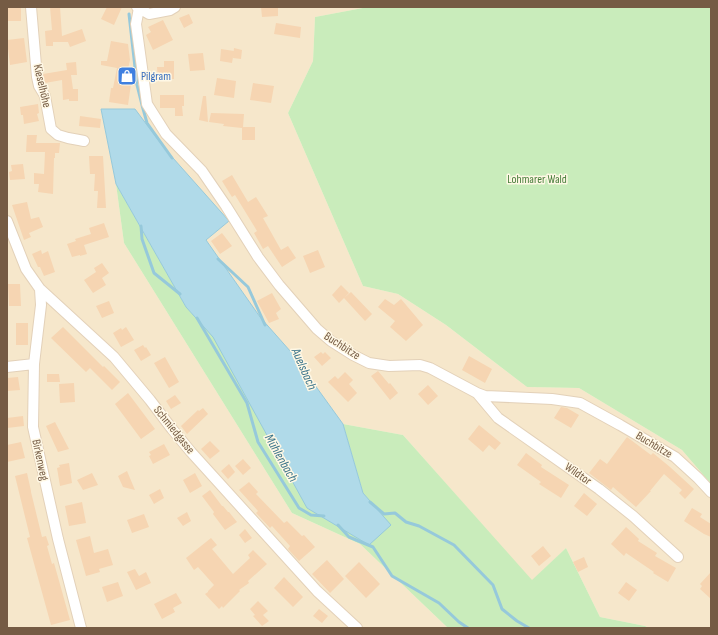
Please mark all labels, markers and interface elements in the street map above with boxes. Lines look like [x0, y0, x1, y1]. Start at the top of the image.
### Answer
street label: Kieselhöhe [30, 63, 54, 109]
shop icon: Pilgram [116, 65, 138, 87]
place label: Pilgram [141, 69, 171, 84]
park label: Lohmarer Wald [507, 172, 567, 187]
street label: Buchbitze [321, 329, 363, 363]
water label: Auelsbach [287, 345, 320, 393]
street label: Schmiedgasse [150, 403, 198, 457]
street label: Buchbitze [633, 428, 675, 462]
water label: Mühlenbach [261, 431, 301, 485]
street label: Birkenweg [28, 438, 52, 482]
street label: Wildtor [562, 459, 595, 489]

